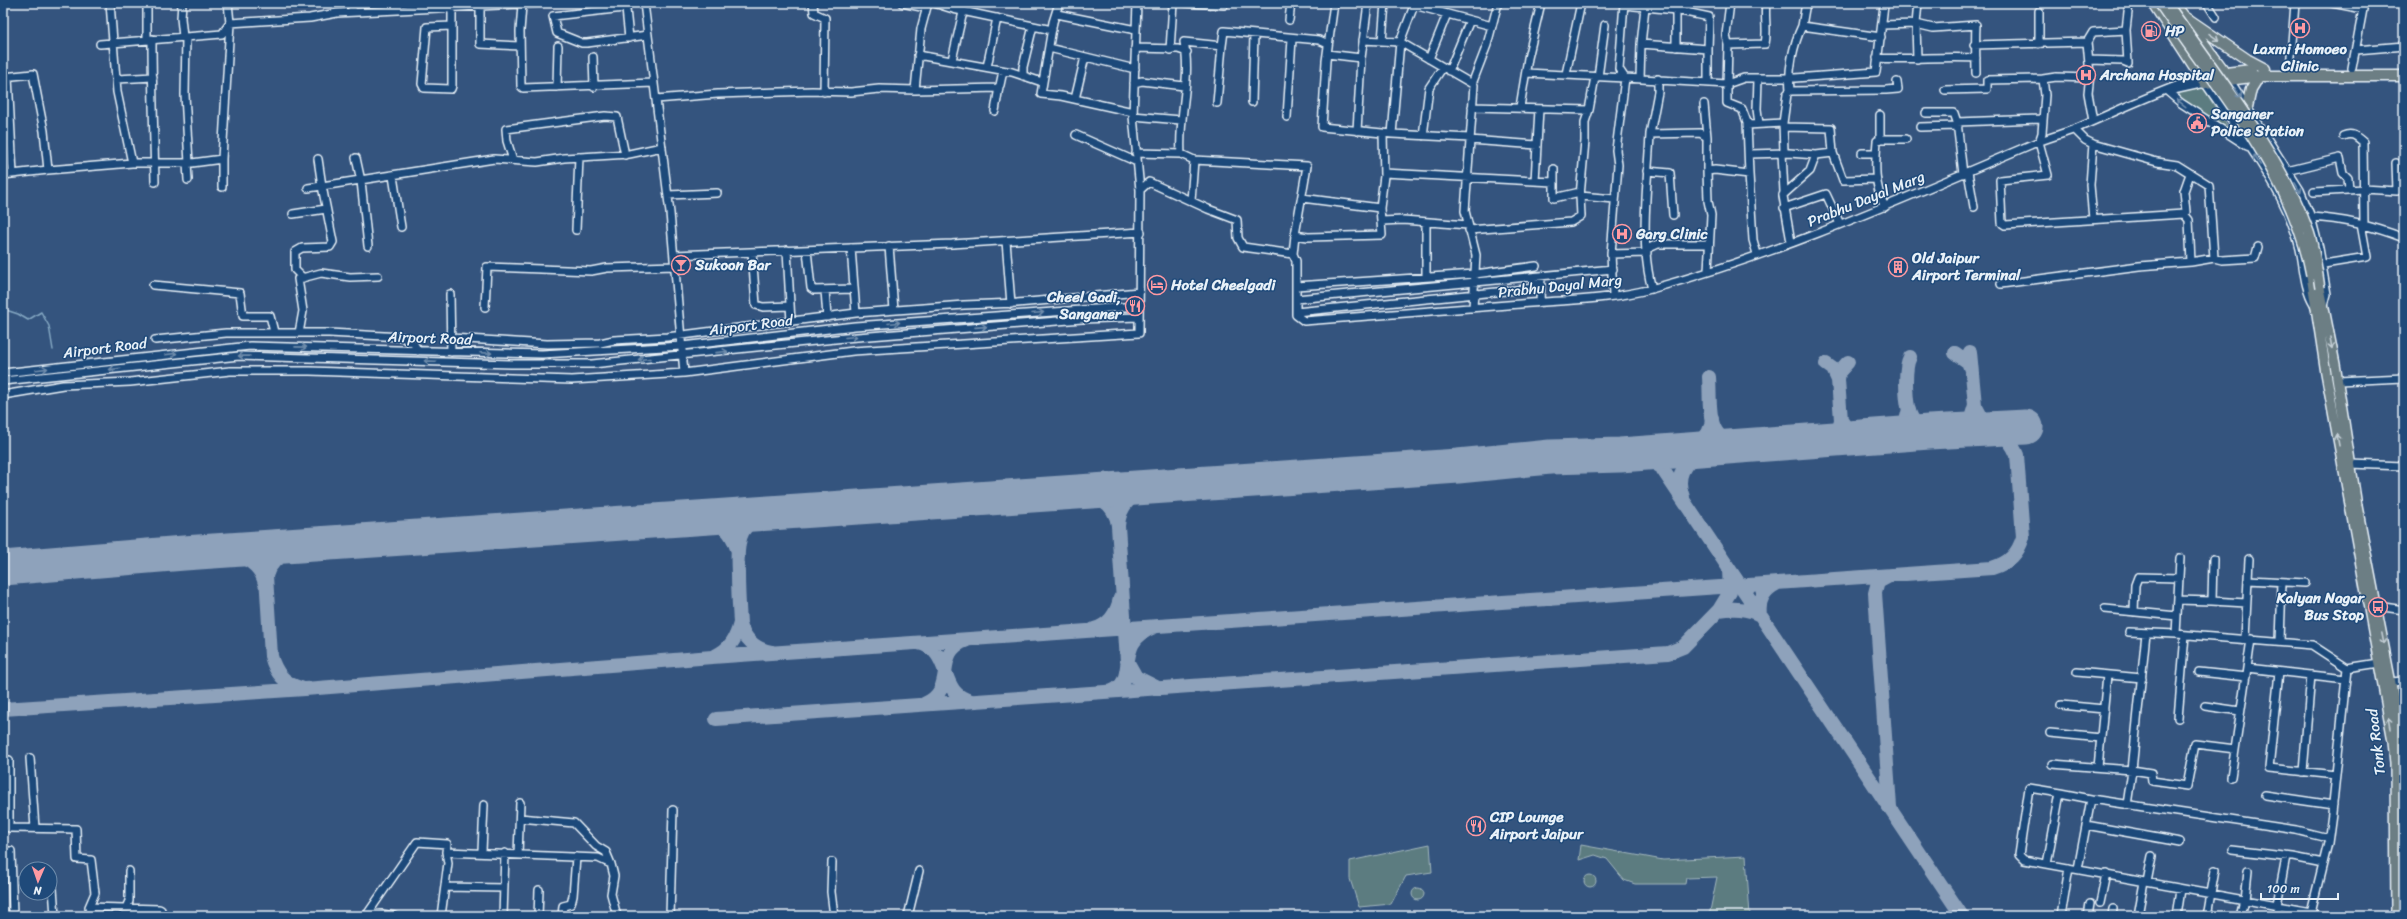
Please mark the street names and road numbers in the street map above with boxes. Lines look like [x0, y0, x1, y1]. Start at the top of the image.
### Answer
street label: Prabhu Dayal Marg [1803, 163, 1929, 234]
street label: Prabhu Dayal Marg [1497, 267, 1624, 305]
street label: Airport Road [707, 307, 795, 343]
street label: Airport Road [386, 324, 474, 353]
street label: Airport Road [61, 330, 149, 366]
street label: Tonk Road [2359, 706, 2393, 777]

